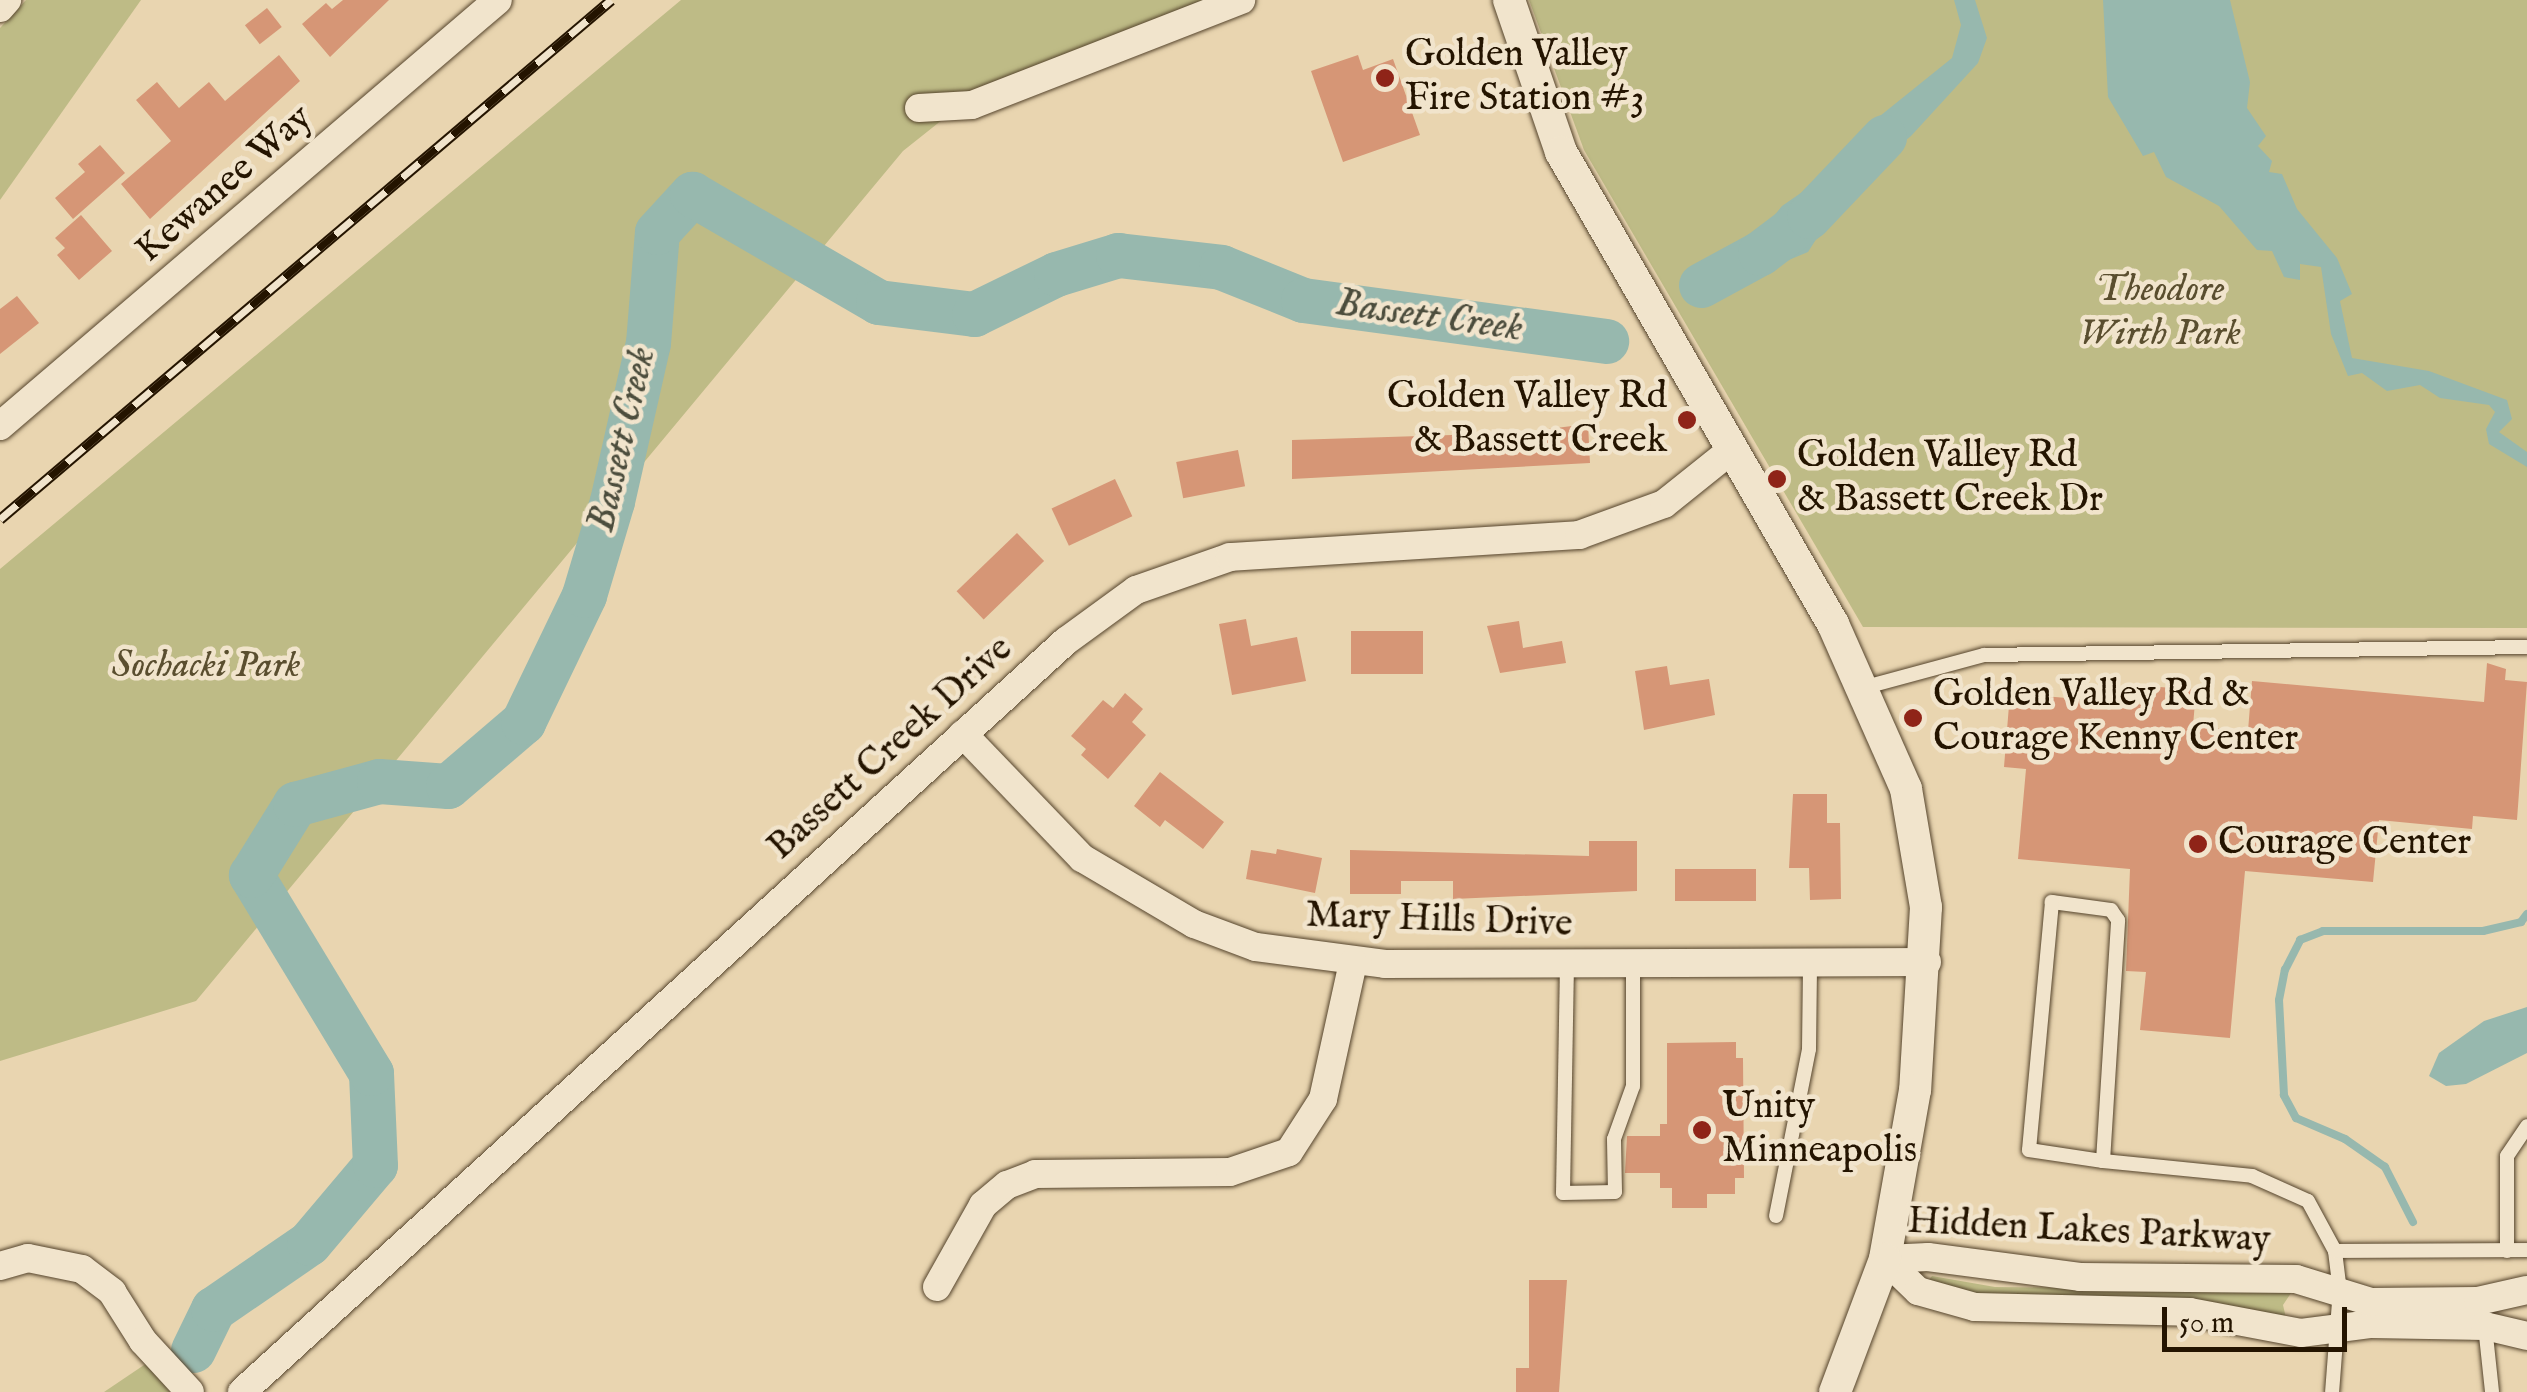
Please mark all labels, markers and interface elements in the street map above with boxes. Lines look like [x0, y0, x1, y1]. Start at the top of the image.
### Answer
place label: Golden Valley Fire Station #3 [1405, 33, 1645, 122]
marker: Golden Valley Fire Station #3 [1374, 67, 1396, 89]
street label: Kewanee Way [128, 96, 322, 274]
park label: Theodore Wirth Park [2079, 268, 2241, 358]
water label: Bassett Creek [1332, 280, 1526, 354]
water label: Bassett Creek [578, 343, 668, 537]
place label: Golden Valley Rd & Bassett Creek [1387, 375, 1667, 464]
marker: Golden Valley Rd & Bassett Creek [1676, 409, 1698, 431]
place label: Golden Valley Rd & Bassett Creek Dr [1797, 434, 2103, 524]
marker: Golden Valley Rd & Bassett Creek Dr [1766, 468, 1788, 490]
street label: Bassett Creek Drive [759, 627, 1023, 871]
park label: Sochacki Park [111, 644, 301, 690]
place label: Golden Valley Rd & Courage Kenny Center [1933, 673, 2298, 762]
marker: Golden Valley Rd & Courage Kenny Center [1902, 707, 1924, 729]
place label: Courage Center [2218, 821, 2471, 867]
marker: Courage Center [2187, 833, 2209, 855]
street label: Mary Hills Drive [1305, 894, 1573, 948]
place label: Unity Minneapolis [1722, 1085, 1917, 1174]
marker: Unity Minneapolis [1691, 1119, 1713, 1141]
street label: Hidden Lakes Parkway [1906, 1200, 2272, 1264]
scale bar [2167, 1287, 2352, 1349]
text: 50 m [2179, 1305, 2234, 1343]

